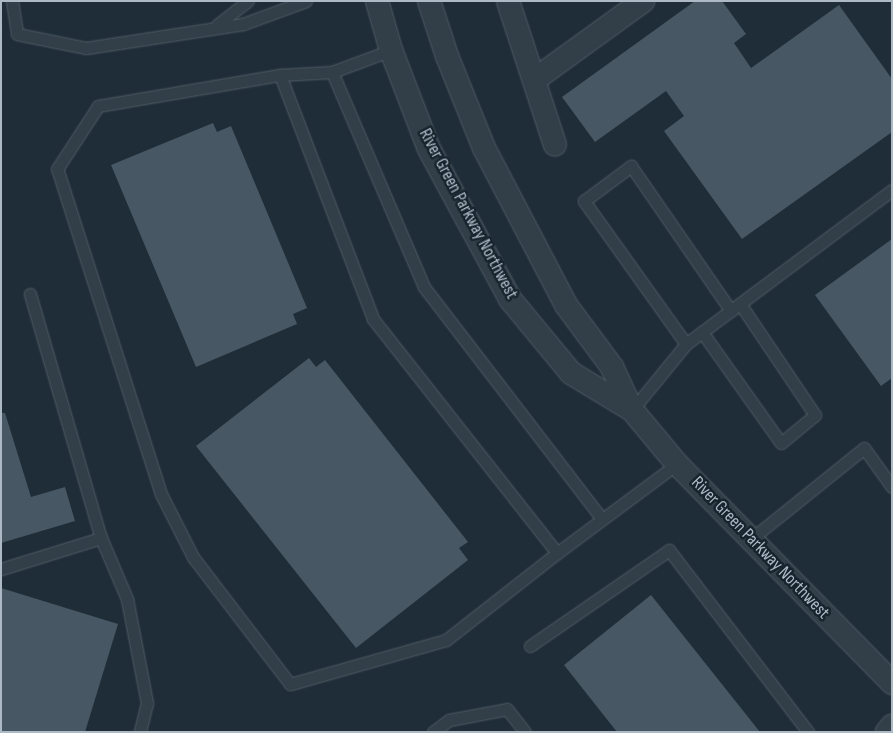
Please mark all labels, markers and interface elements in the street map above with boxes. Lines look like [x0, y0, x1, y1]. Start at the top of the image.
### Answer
street label: River Green Parkway Northwest [414, 125, 522, 303]
street label: River Green Parkway Northwest [686, 472, 834, 624]

